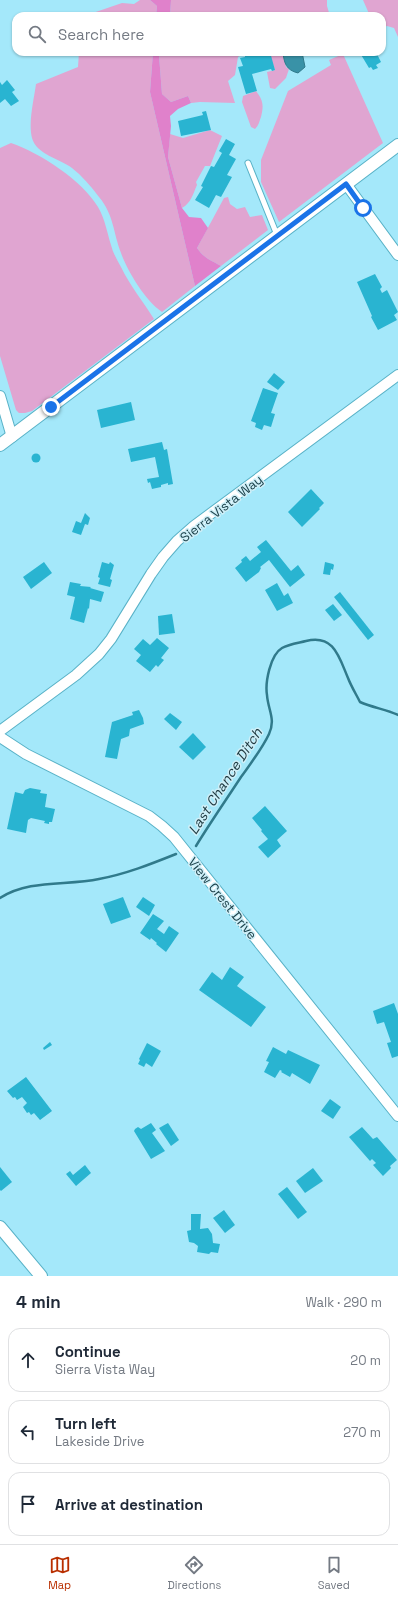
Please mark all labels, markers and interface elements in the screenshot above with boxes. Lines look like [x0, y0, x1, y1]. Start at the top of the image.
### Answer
search box [12, 12, 386, 56]
icon: search [26, 23, 48, 45]
text: Search here [58, 25, 144, 44]
route start [354, 199, 372, 217]
route end [42, 398, 60, 416]
street label: Sierra Vista Way [177, 471, 266, 546]
water label: Last Chance Ditch [184, 724, 266, 838]
street label: View Crest Drive [184, 854, 261, 943]
text: 4 min [16, 1291, 61, 1313]
text: Walk · 290 m [305, 1294, 382, 1311]
text: Continue [55, 1342, 121, 1361]
icon: ahead [17, 1349, 39, 1371]
text: 20 m [350, 1352, 381, 1369]
text: Sierra Vista Way [55, 1361, 155, 1378]
text: Turn left [55, 1414, 117, 1433]
icon: left [17, 1421, 39, 1443]
text: 270 m [343, 1424, 381, 1441]
text: Lakeside Drive [55, 1433, 145, 1450]
icon: arrive [17, 1493, 39, 1515]
text: Arrive at destination [55, 1495, 203, 1514]
tab: Map [48, 1554, 71, 1592]
tab: Directions [167, 1554, 221, 1592]
tab: Saved [318, 1554, 350, 1592]

